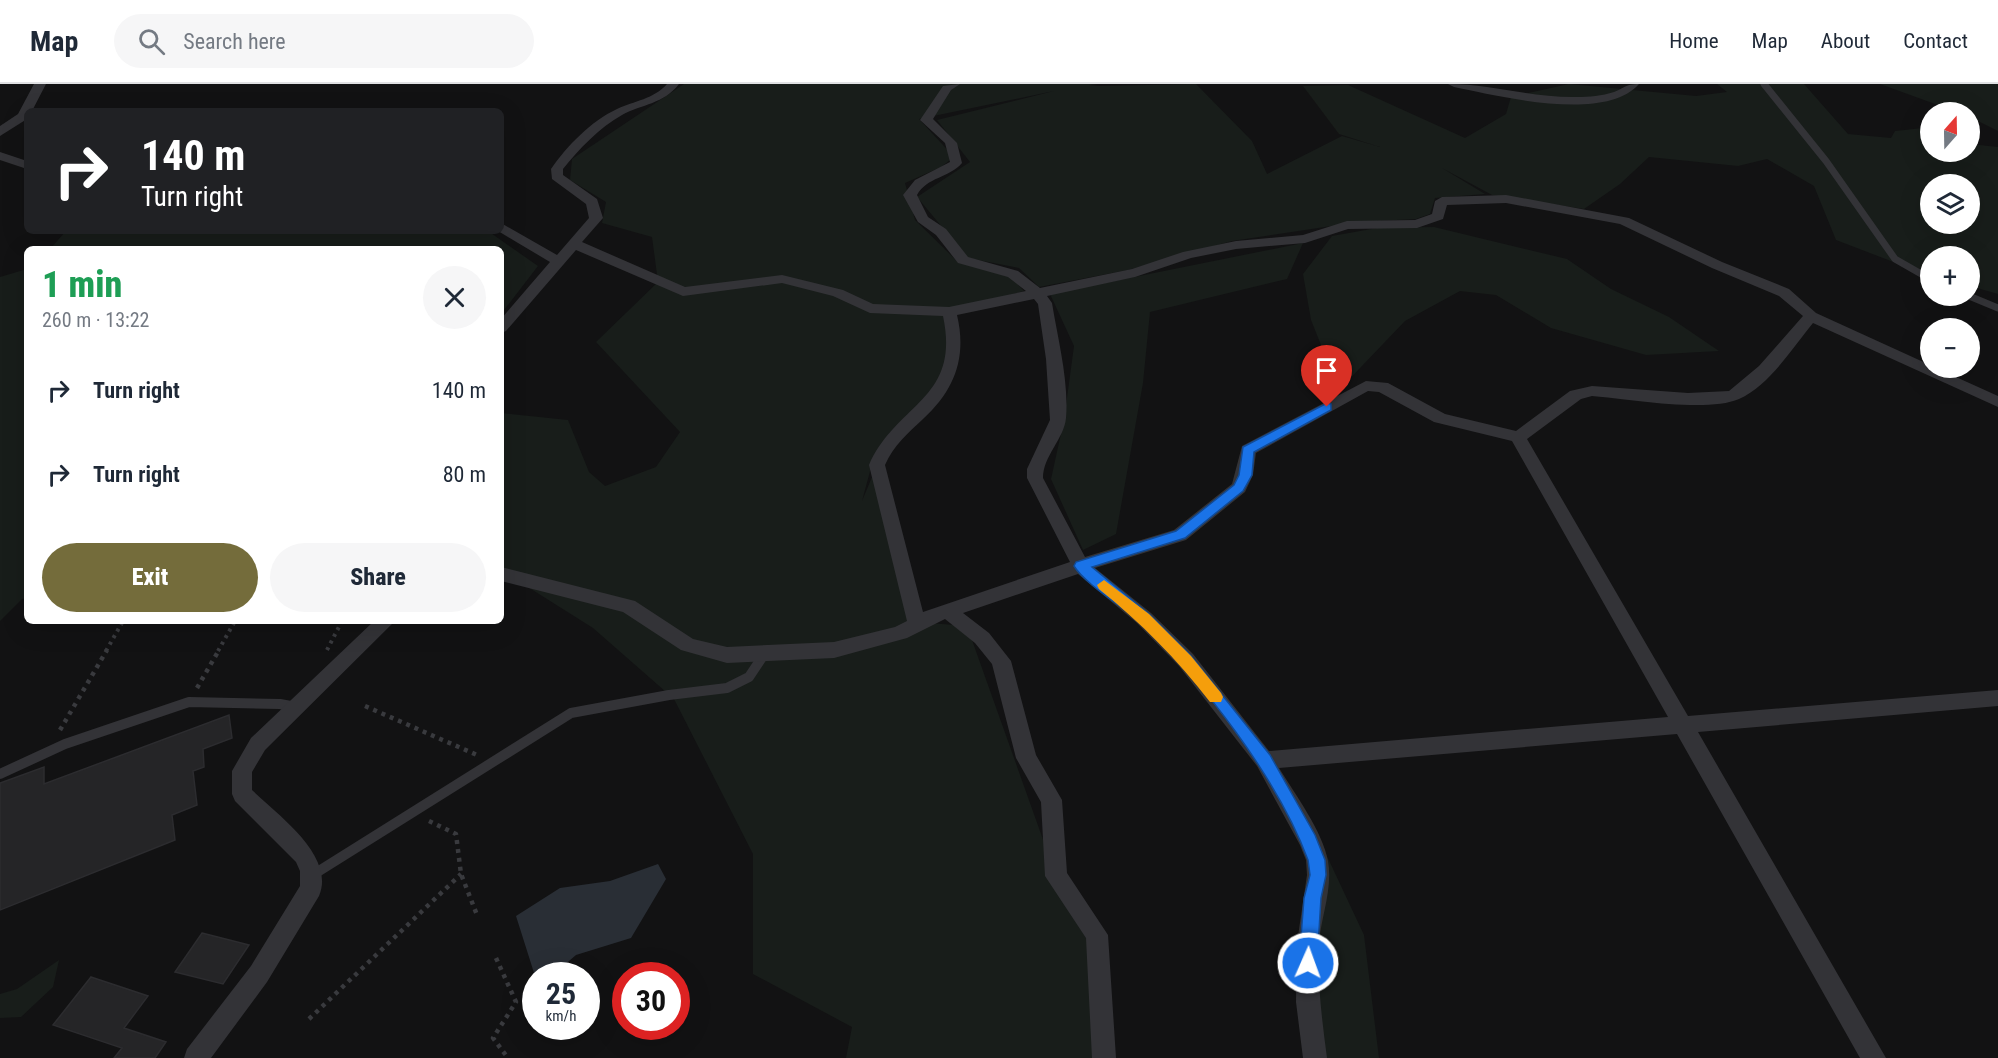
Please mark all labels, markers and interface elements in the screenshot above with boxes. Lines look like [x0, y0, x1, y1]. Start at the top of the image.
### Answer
search box [114, 14, 534, 68]
text: Map [30, 25, 78, 58]
icon: search [135, 25, 168, 58]
text: Search here [183, 29, 286, 54]
text: Home [1669, 29, 1719, 53]
text: Map [1752, 29, 1788, 53]
text: About [1821, 29, 1870, 53]
text: Contact [1903, 29, 1968, 53]
north arrow [1920, 102, 1980, 162]
map controls [1920, 102, 1980, 378]
text: 140 m [141, 131, 246, 180]
icon: right [42, 132, 120, 210]
button: layers [1920, 174, 1980, 234]
text: Turn right [141, 181, 243, 213]
button: + [1920, 246, 1980, 306]
text: 1 min [42, 264, 122, 306]
button: close [423, 266, 486, 329]
text: 260 m · 13:22 [42, 308, 149, 332]
button: − [1920, 318, 1980, 378]
pin [1301, 345, 1352, 407]
icon: arrive [1310, 354, 1343, 387]
icon: right [42, 374, 75, 407]
text: Turn right [93, 378, 180, 403]
text: 140 m [432, 378, 486, 403]
icon: right [42, 458, 75, 491]
text: Turn right [93, 462, 180, 487]
text: 80 m [443, 462, 486, 487]
button: Exit [42, 543, 258, 612]
button: Share [270, 543, 486, 612]
position arrow [1276, 931, 1340, 995]
speed limit sign: 30 [612, 962, 690, 1040]
text: 25 [546, 976, 576, 1011]
text: km/h [546, 1007, 576, 1025]

